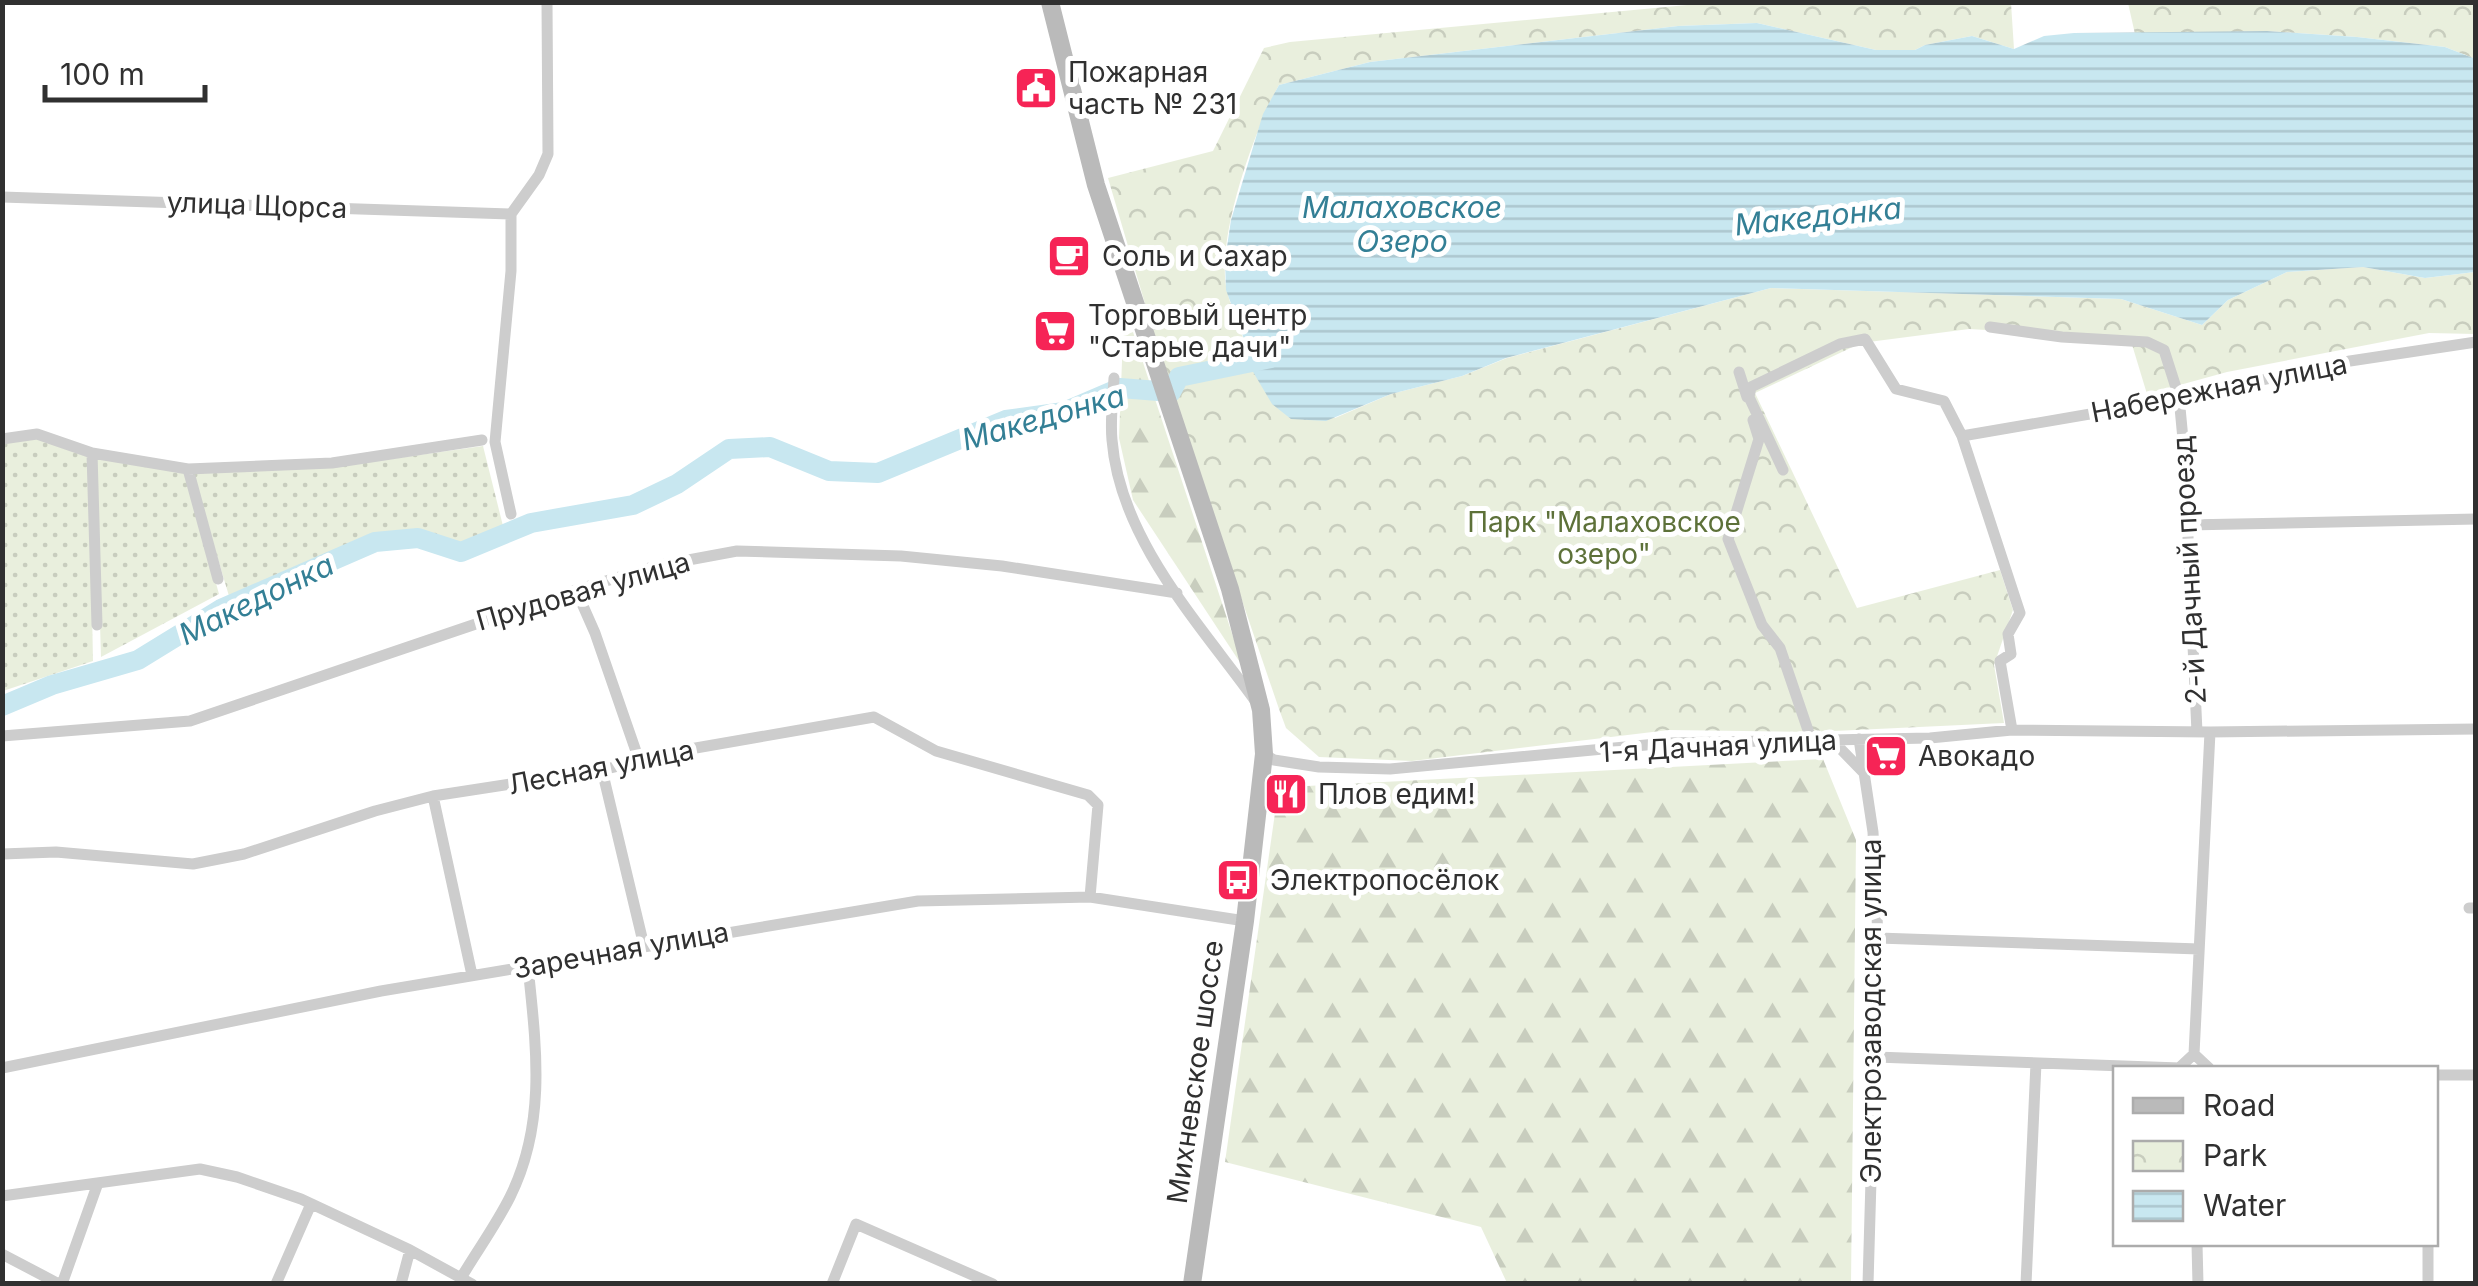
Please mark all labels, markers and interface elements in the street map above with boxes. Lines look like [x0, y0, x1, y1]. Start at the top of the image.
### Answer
scale bar [45, 40, 205, 102]
place label: Пожарная часть № 231 [1068, 55, 1237, 121]
text: 100 m [60, 56, 145, 92]
public building icon: Пожарная часть № 231 [1013, 65, 1059, 111]
street label: улица Щорса [166, 185, 348, 225]
water label: Малаховское Озеро [1302, 189, 1502, 259]
water label: Македонка [1733, 189, 1903, 243]
cafe icon: Соль и Сахар [1046, 233, 1092, 279]
place label: Соль и Сахар [1102, 239, 1288, 273]
place label: Торговый центр "Старые дачи" [1088, 298, 1307, 364]
supermarket icon: Торговый центр "Старые дачи" [1032, 308, 1078, 354]
street label: Набережная улица [2088, 346, 2350, 430]
water label: Македонка [957, 377, 1129, 457]
street label: 2-й Дачный проезд [2165, 435, 2213, 705]
park label: Парк "Малаховское озеро" [1467, 505, 1741, 571]
street label: Прудовая улица [472, 544, 694, 638]
water label: Македонка [173, 546, 339, 652]
street label: 1-я Дачная улица [1598, 723, 1838, 769]
street label: Лесная улица [505, 732, 697, 802]
supermarket icon: Авокадо [1863, 733, 1909, 779]
place label: Авокадо [1918, 739, 2035, 773]
restaurant icon: Плов едим! [1263, 771, 1309, 817]
place label: Плов едим! [1318, 777, 1475, 811]
street label: Электрозаводская улица [1854, 838, 1888, 1184]
bus stop icon: Электропосёлок [1215, 857, 1261, 903]
place label: Электропосёлок [1270, 863, 1499, 897]
street label: Заречная улица [511, 914, 731, 986]
street label: Михневское шоссе [1160, 938, 1230, 1206]
legend [2113, 1066, 2438, 1246]
text: Road [2203, 1087, 2275, 1123]
text: Park [2203, 1137, 2268, 1173]
text: Water [2203, 1187, 2286, 1223]

